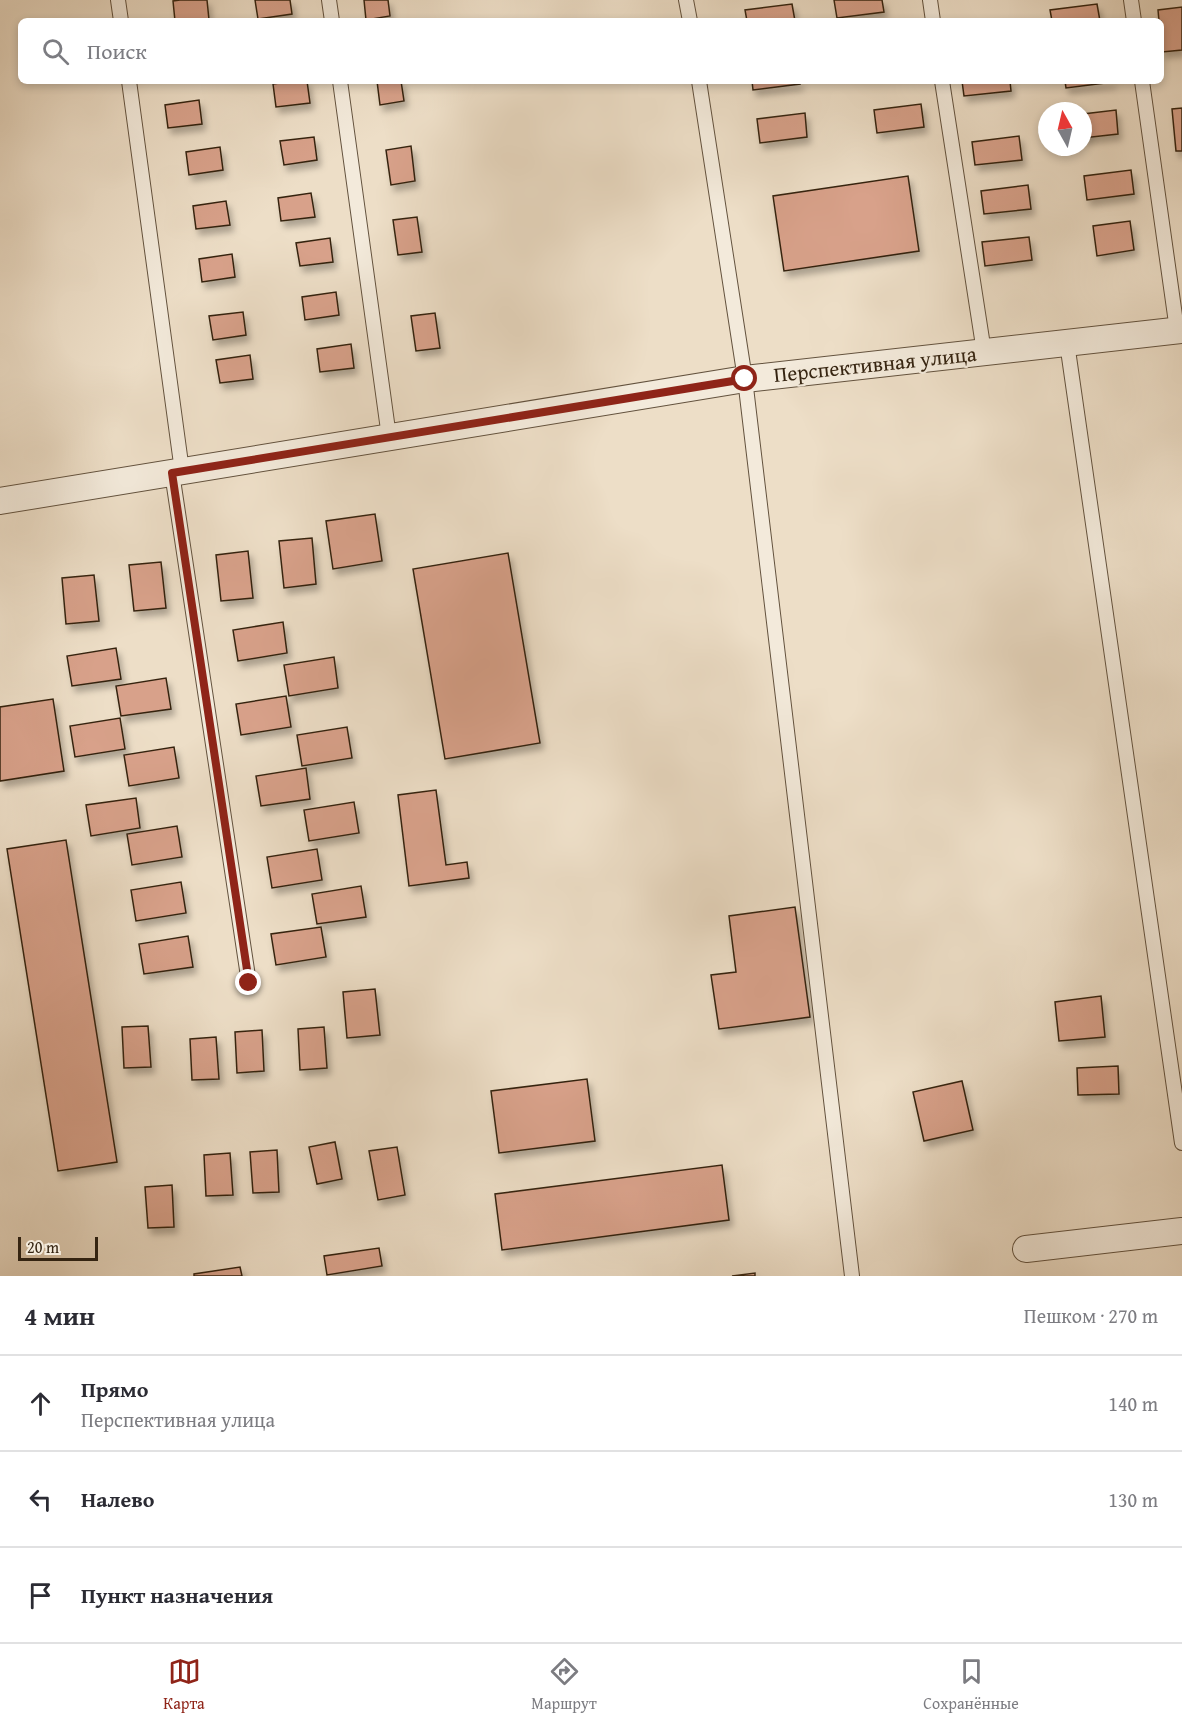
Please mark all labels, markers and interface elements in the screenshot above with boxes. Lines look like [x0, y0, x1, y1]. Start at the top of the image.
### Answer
search box [18, 18, 1164, 84]
icon: search [39, 35, 72, 68]
text: Поиск [87, 35, 147, 67]
north arrow [1038, 102, 1092, 156]
street label: Перспективная улица [772, 338, 978, 390]
route start [731, 365, 757, 391]
route end [235, 969, 261, 995]
scale bar [18, 1234, 98, 1262]
text: 20 m [27, 1235, 59, 1259]
text: 4 мин [24, 1296, 95, 1335]
text: Пешком · 270 m [1024, 1301, 1158, 1330]
text: Прямо [81, 1373, 148, 1405]
icon: ahead [24, 1387, 57, 1420]
text: 140 m [1108, 1389, 1158, 1418]
text: Перспективная улица [81, 1405, 275, 1434]
icon: left [24, 1483, 57, 1516]
text: Налево [81, 1483, 154, 1515]
text: 130 m [1108, 1485, 1158, 1514]
icon: arrive [24, 1579, 57, 1612]
text: Пункт назначения [81, 1579, 273, 1611]
tab: Карта [163, 1655, 205, 1715]
tab: Маршрут [531, 1655, 597, 1715]
tab: Сохранённые [923, 1655, 1019, 1715]

